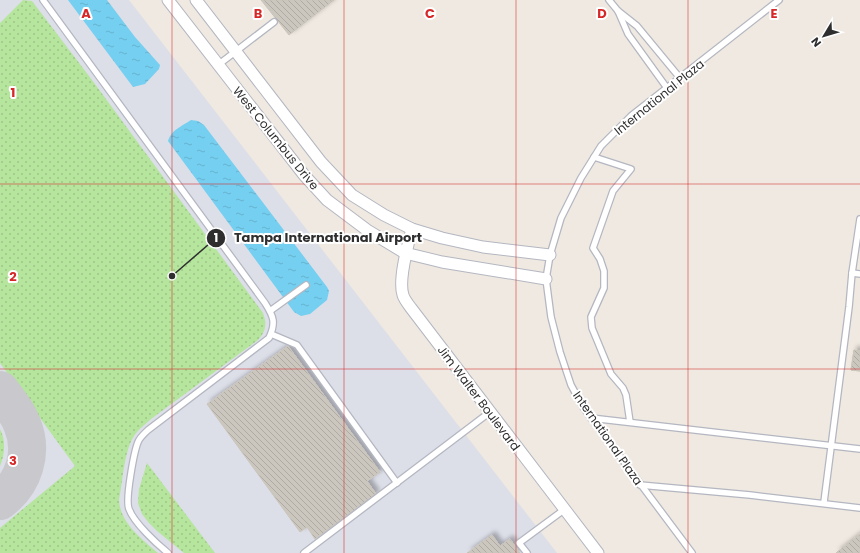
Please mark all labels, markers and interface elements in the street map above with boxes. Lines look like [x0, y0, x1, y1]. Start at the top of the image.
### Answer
text: A [81, 4, 91, 23]
text: B [254, 4, 263, 23]
text: C [425, 4, 435, 23]
text: D [597, 4, 607, 23]
text: E [770, 4, 778, 23]
north arrow [804, 16, 844, 56]
text: N [807, 34, 825, 50]
street label: International Plaza [610, 55, 708, 139]
text: 1 [11, 83, 15, 102]
street label: West Columbus Drive [229, 83, 323, 193]
callout: Tampa International Airport [206, 225, 430, 250]
text: Tampa International Airport [234, 228, 422, 247]
text: 1 [214, 229, 218, 246]
text: 2 [9, 267, 17, 286]
street label: Jim Walter Boulevard [434, 342, 524, 454]
street label: International Plaza [569, 388, 647, 488]
text: 3 [9, 451, 17, 470]

